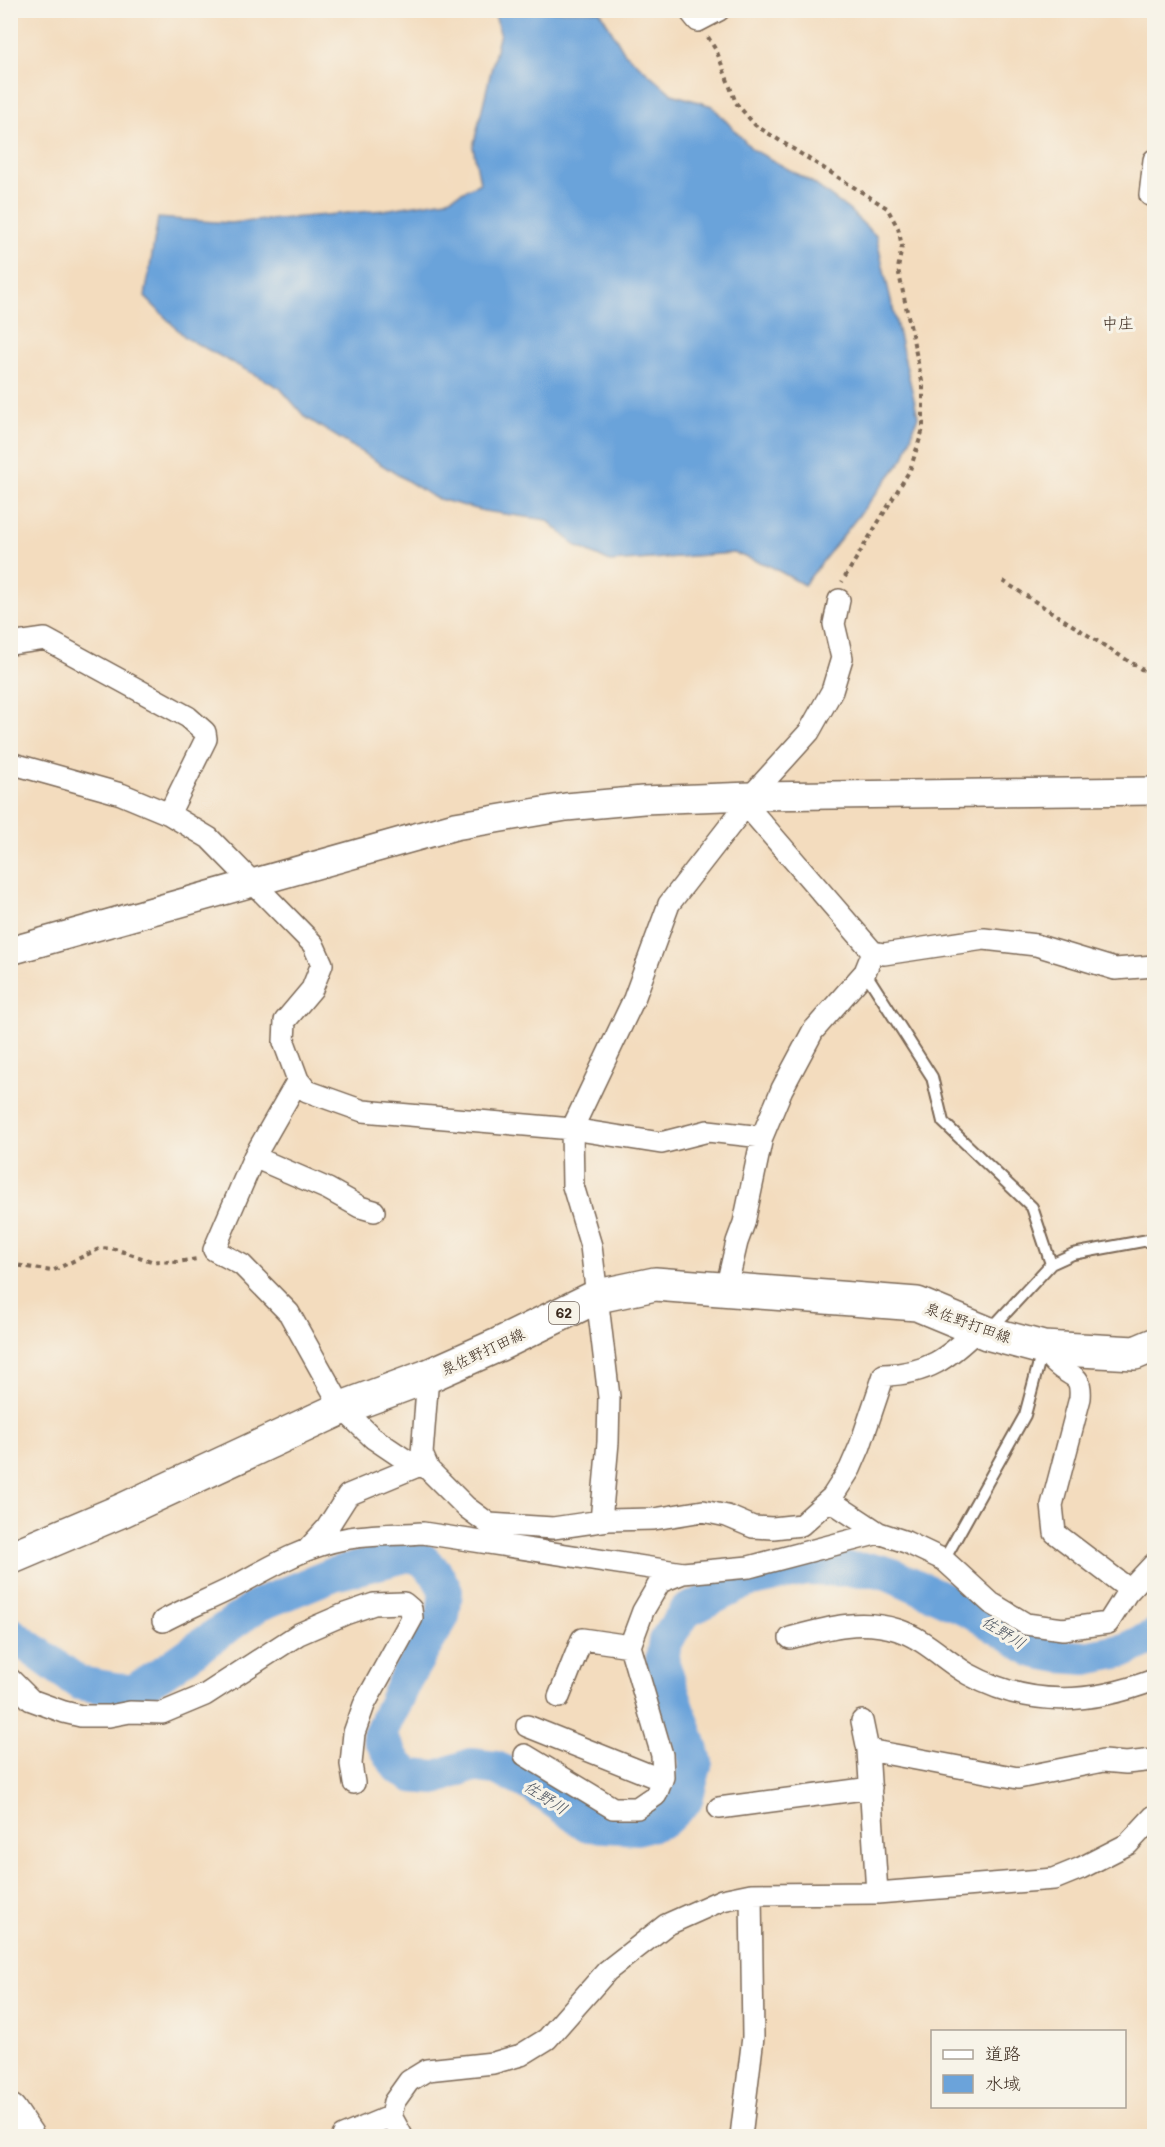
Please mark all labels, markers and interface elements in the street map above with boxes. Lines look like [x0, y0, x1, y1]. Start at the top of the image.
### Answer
district label: 中庄 [1102, 312, 1134, 333]
street label: 泉佐野打田線 [923, 1297, 1014, 1347]
road number: 62 [549, 1302, 579, 1324]
street label: 泉佐野打田線 [438, 1323, 528, 1379]
water label: 佐野川 [978, 1610, 1030, 1653]
water label: 佐野川 [520, 1775, 572, 1818]
legend [931, 2030, 1126, 2108]
text: 道路 [985, 2041, 1021, 2065]
text: 水域 [985, 2071, 1021, 2095]

